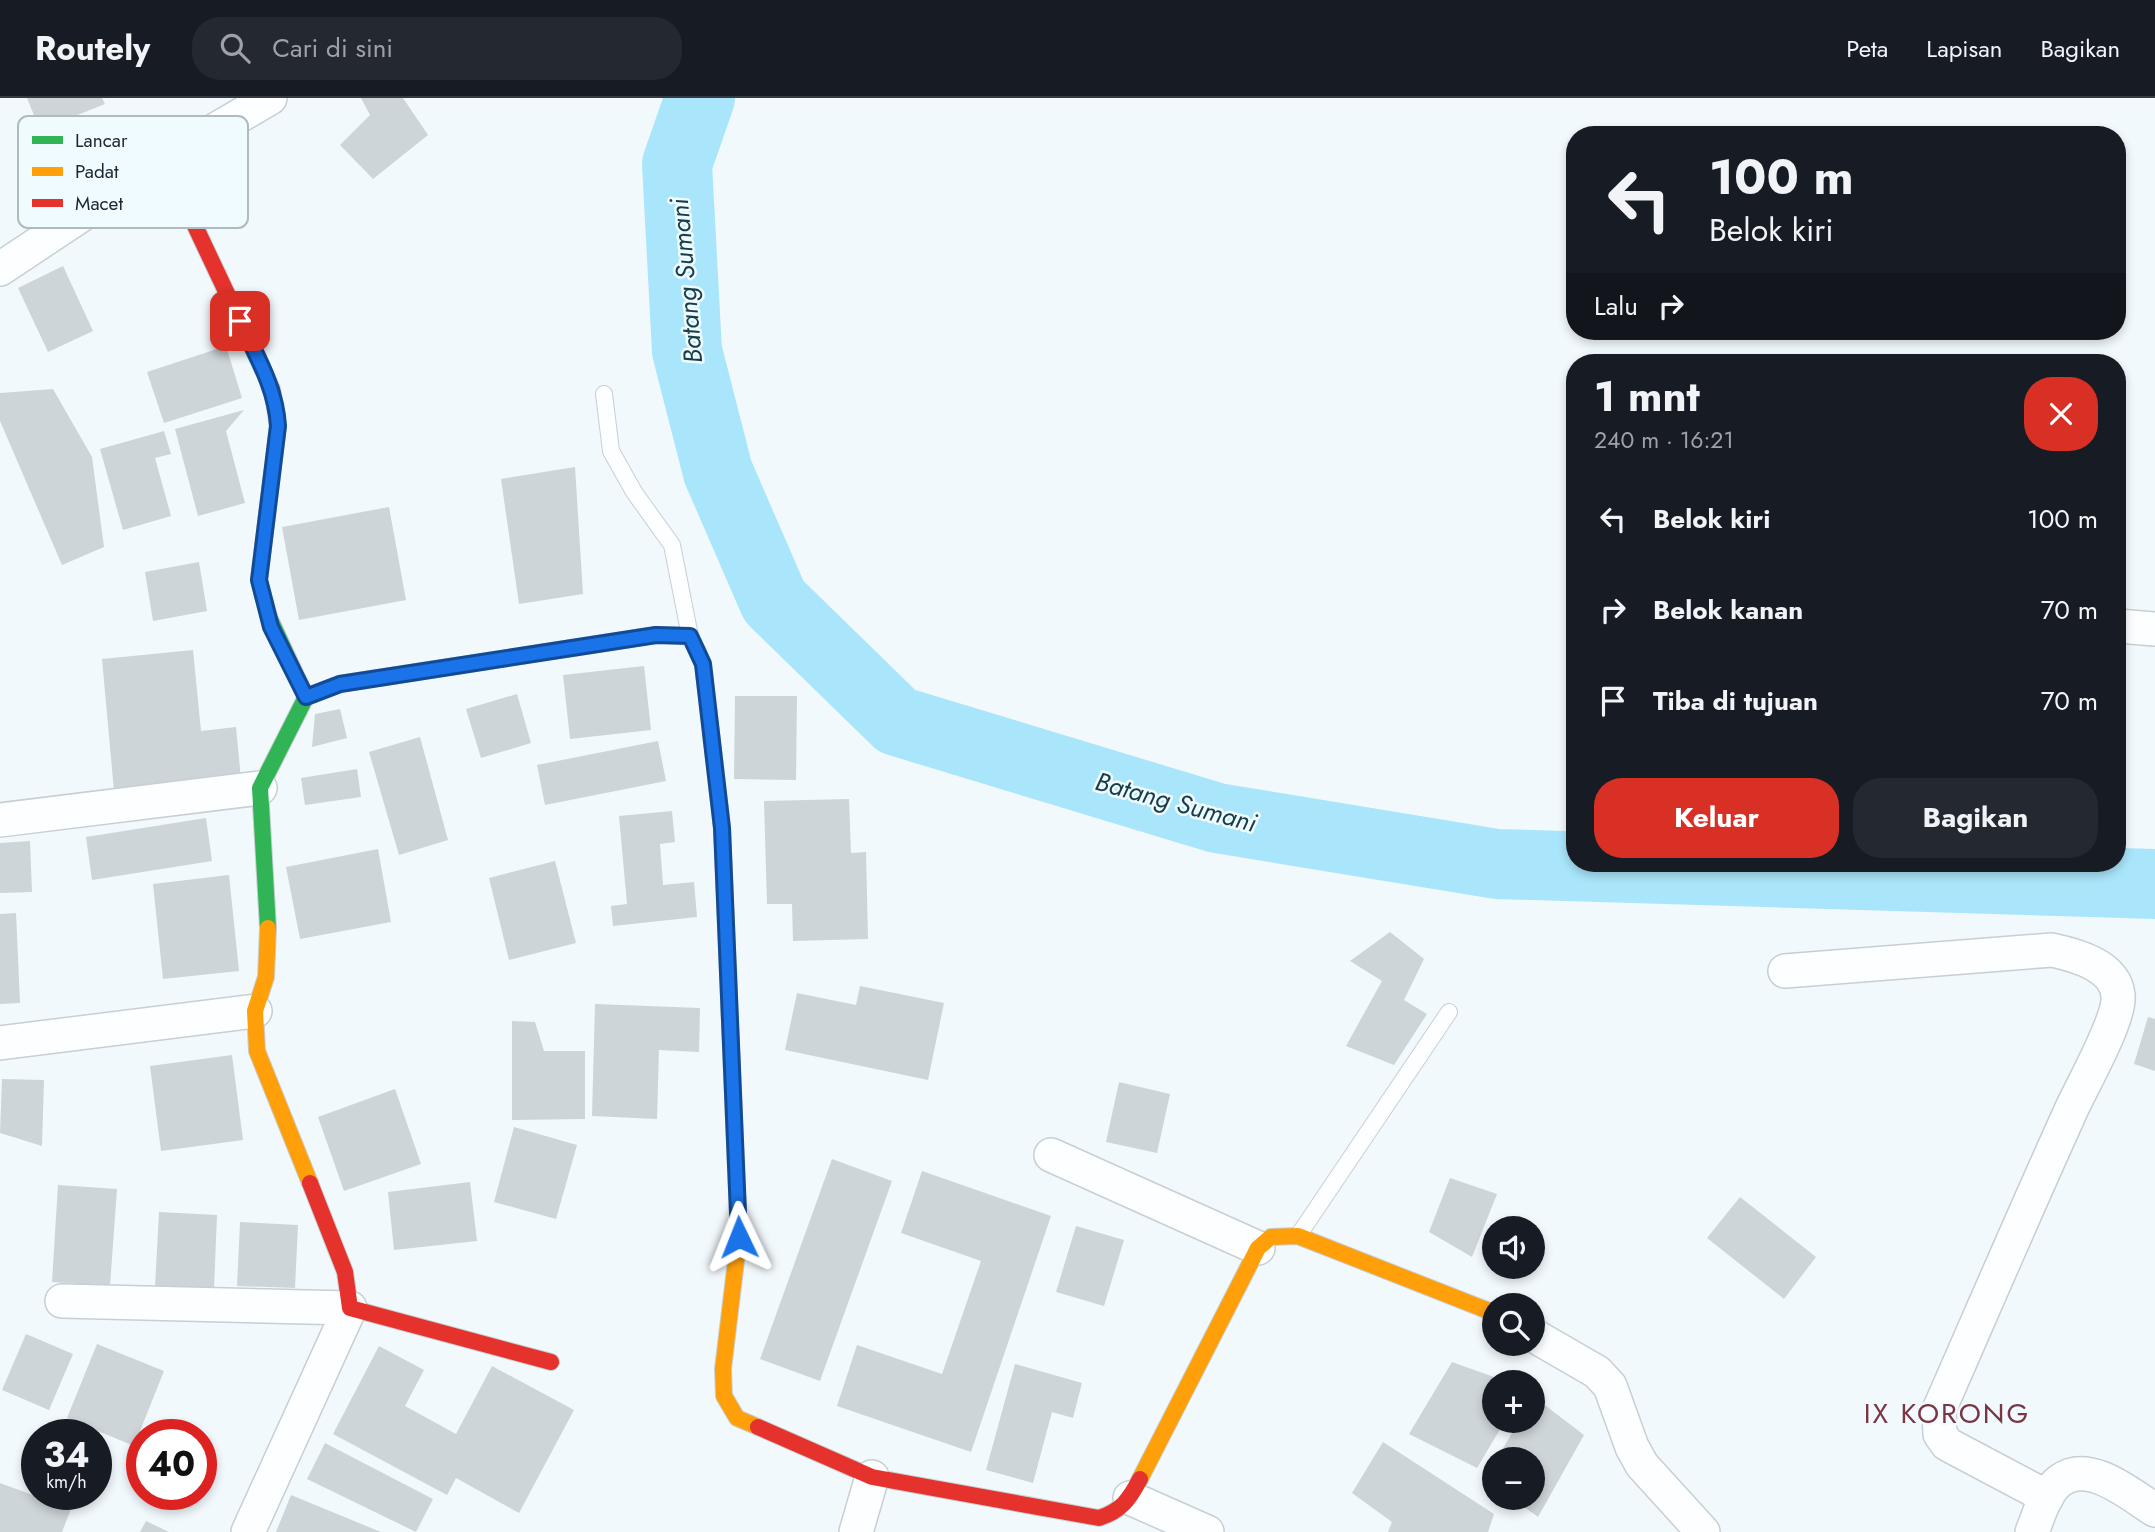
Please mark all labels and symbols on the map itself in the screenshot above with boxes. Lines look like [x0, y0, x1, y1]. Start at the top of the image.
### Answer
legend [18, 116, 248, 228]
text: Lancar [75, 127, 128, 154]
text: Padat [75, 158, 119, 185]
text: Macet [75, 190, 123, 217]
water label: Batang Sumani [660, 197, 712, 365]
pin [210, 291, 270, 351]
water label: Batang Sumani [1091, 762, 1261, 842]
position arrow [702, 1200, 776, 1274]
district label: IX KORONG [1864, 1393, 2030, 1434]
speed limit sign: 40 [126, 1419, 217, 1510]

